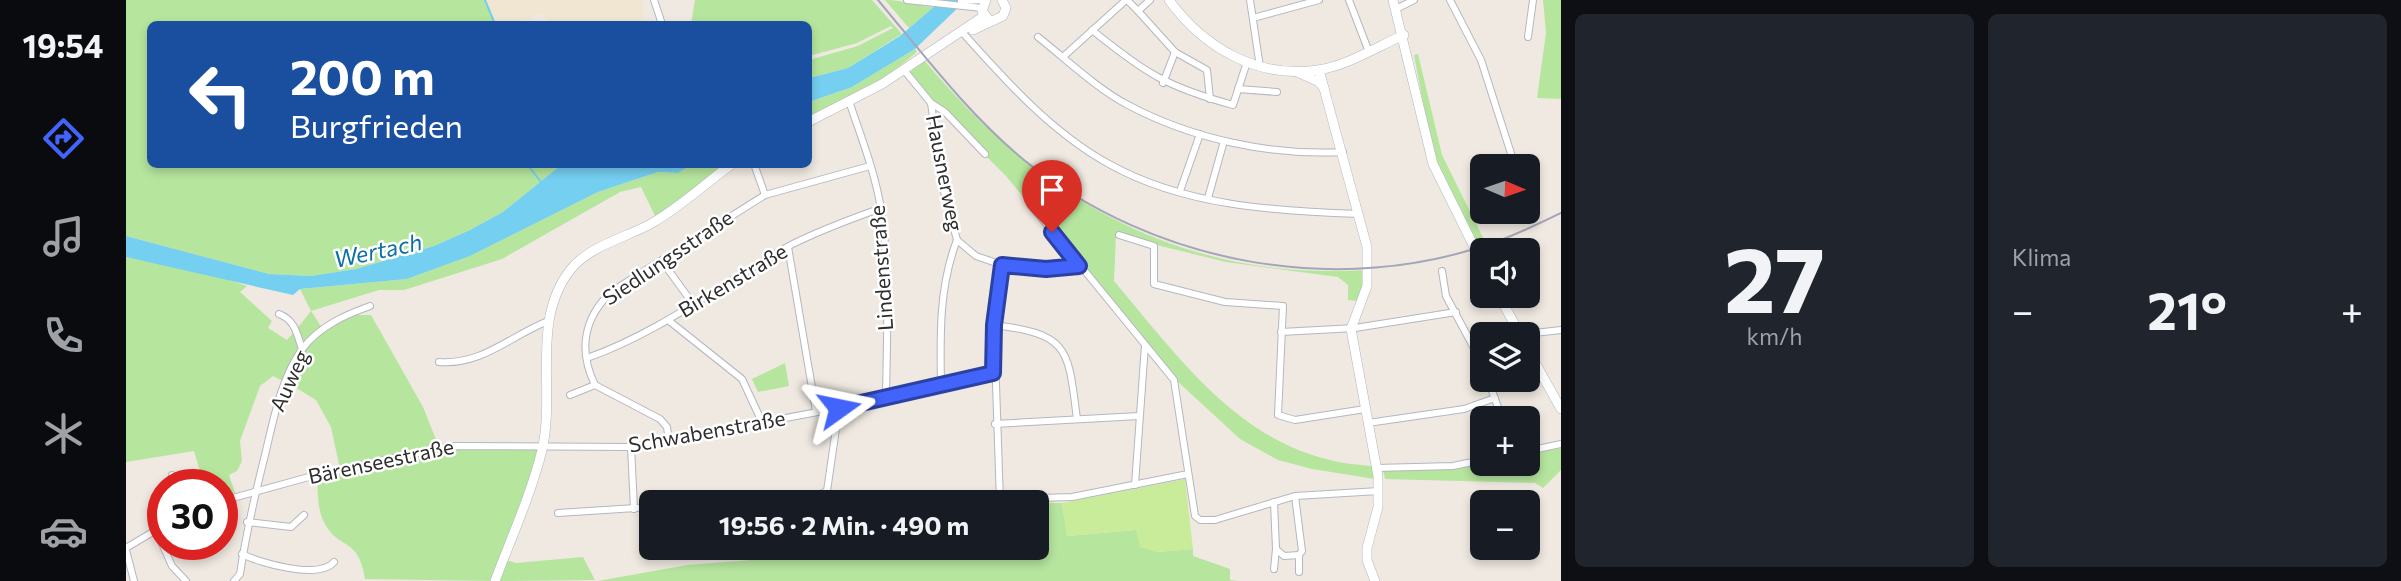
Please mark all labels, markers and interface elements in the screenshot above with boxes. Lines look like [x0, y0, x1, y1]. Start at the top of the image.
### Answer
text: 19:54 [23, 25, 103, 65]
text: 200 m [290, 45, 435, 105]
icon: left [175, 49, 266, 140]
text: Burgfrieden [290, 105, 463, 145]
street label: Hausnerweg [922, 112, 969, 233]
icon: directions [39, 114, 88, 163]
north arrow [1470, 154, 1540, 224]
map controls [1470, 154, 1540, 560]
pin [1022, 160, 1082, 232]
icon: arrive [1033, 171, 1071, 209]
street label: Siedlungsstraße [597, 204, 737, 310]
street label: Lindenstraße [864, 205, 897, 332]
icon: music [39, 212, 88, 261]
text: 27 [1724, 220, 1825, 332]
water label: Wertach [331, 227, 424, 273]
street label: Birkenstraße [673, 237, 791, 322]
button: sound [1470, 238, 1540, 308]
text: Klima [2012, 243, 2071, 271]
text: 21° [2147, 277, 2227, 341]
text: − [2012, 286, 2034, 333]
text: + [2341, 286, 2363, 333]
icon: phone [39, 311, 88, 360]
button: layers [1470, 322, 1540, 392]
text: km/h [1747, 322, 1802, 350]
street label: Auweg [264, 346, 314, 415]
position arrow [802, 371, 876, 445]
street label: Schwabenstraße [626, 404, 787, 457]
button: + [1470, 406, 1540, 476]
icon: climate [39, 409, 88, 458]
street label: Bärenseestraße [306, 433, 456, 488]
speed limit sign: 30 [147, 469, 238, 560]
button: − [1470, 490, 1540, 560]
icon: car [39, 507, 88, 556]
text: 19:56 · 2 Min. · 490 m [719, 509, 969, 540]

